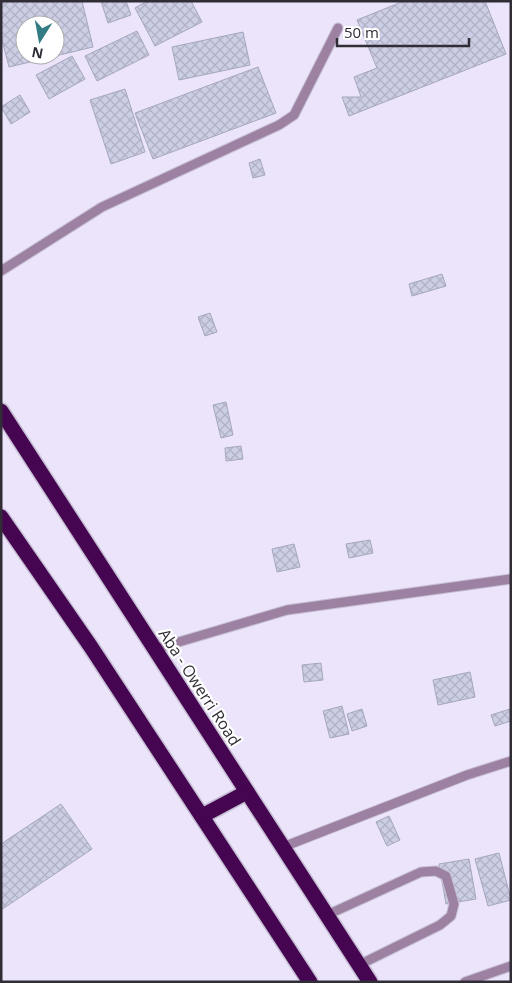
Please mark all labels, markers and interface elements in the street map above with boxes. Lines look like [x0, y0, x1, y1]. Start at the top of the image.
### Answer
north arrow [15, 15, 65, 65]
scale bar [337, 15, 470, 47]
text: 50 m [344, 22, 379, 42]
text: N [30, 43, 45, 64]
street label: Aba - Owerri Road [154, 624, 246, 750]

